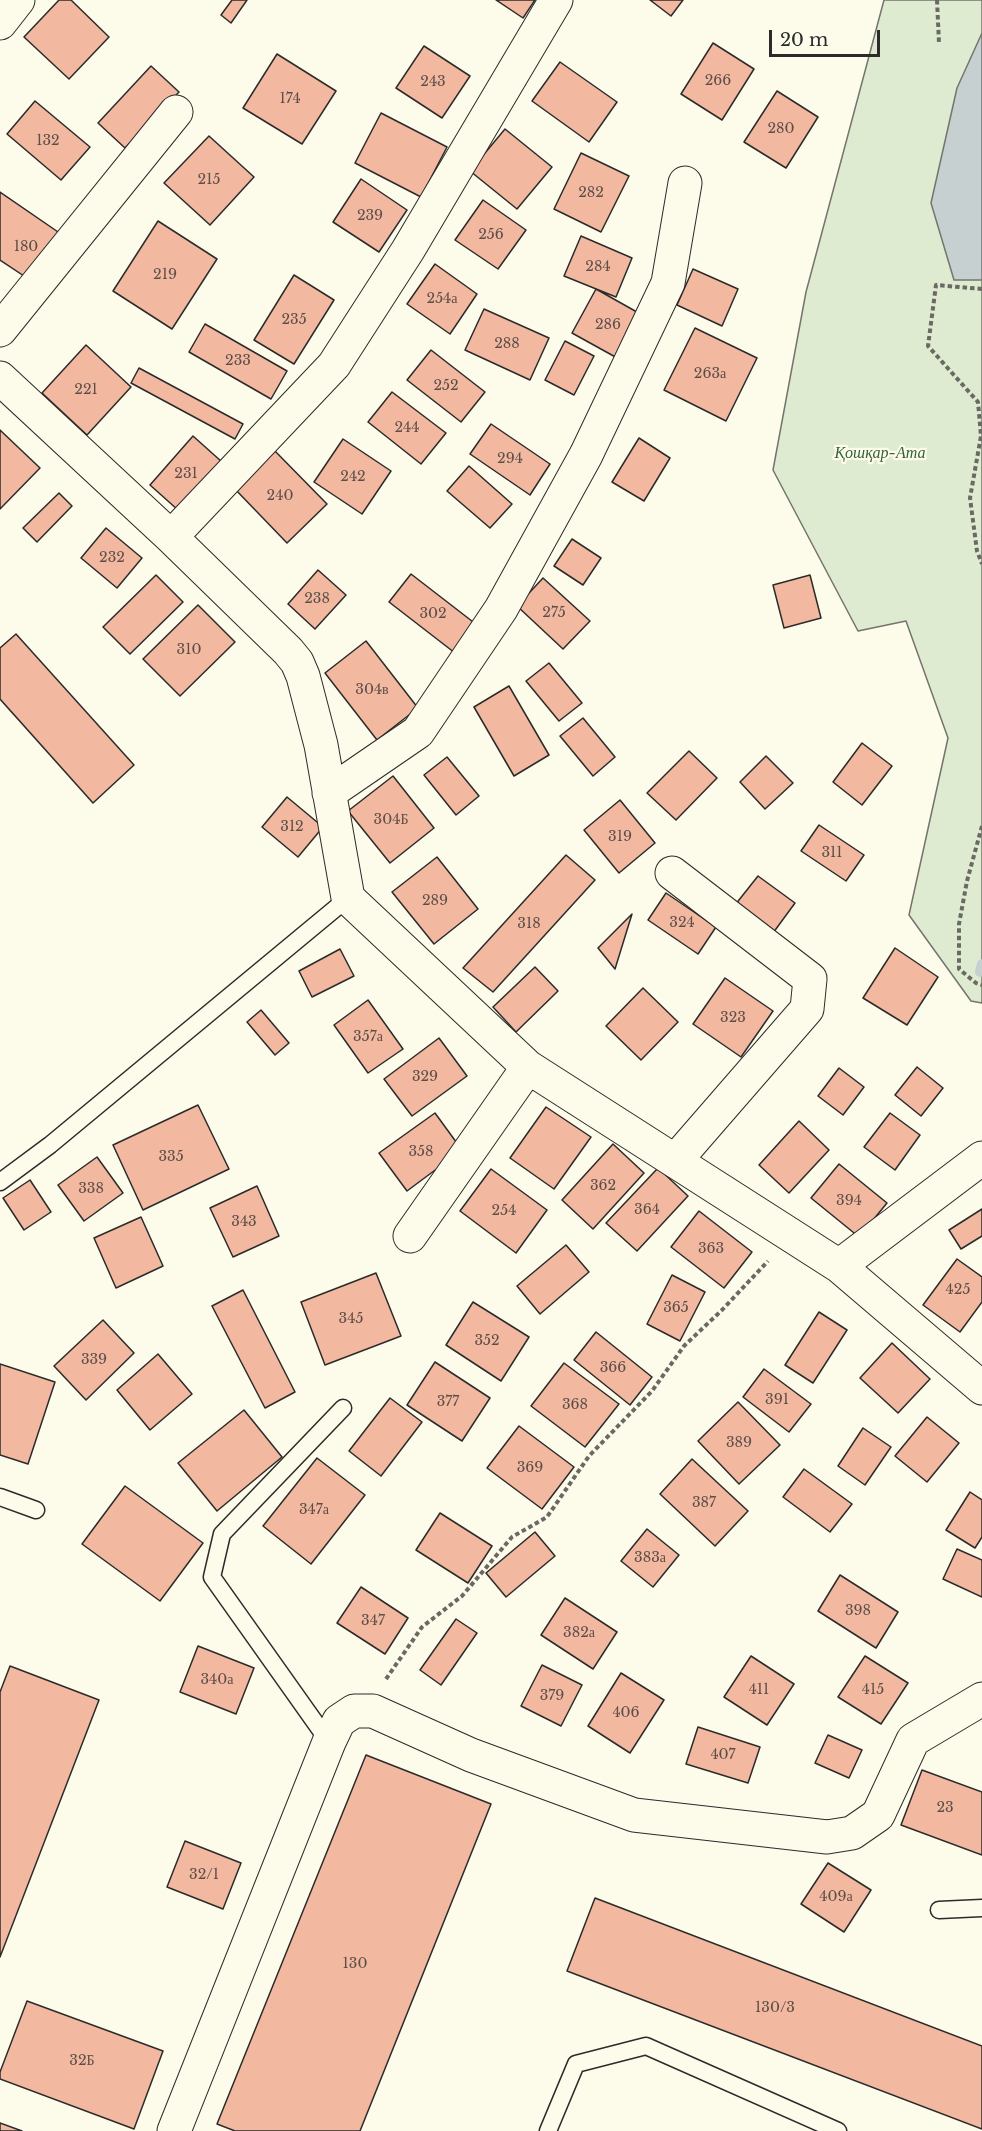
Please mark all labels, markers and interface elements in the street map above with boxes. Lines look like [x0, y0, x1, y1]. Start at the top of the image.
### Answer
scale bar [772, 18, 883, 56]
text: 20 m [780, 29, 828, 51]
house number: 266 [705, 73, 731, 89]
house number: 243 [420, 74, 446, 90]
house number: 174 [279, 91, 301, 107]
house number: 280 [767, 121, 795, 137]
house number: 132 [36, 133, 60, 149]
house number: 215 [198, 172, 220, 188]
house number: 282 [578, 185, 604, 201]
house number: 239 [357, 208, 383, 224]
house number: 256 [478, 227, 504, 243]
house number: 180 [14, 239, 38, 255]
house number: 284 [585, 259, 611, 275]
house number: 219 [153, 267, 177, 283]
house number: 254а [427, 291, 457, 307]
house number: 235 [281, 312, 307, 328]
house number: 286 [595, 317, 621, 333]
house number: 288 [494, 336, 520, 352]
house number: 233 [225, 353, 251, 369]
house number: 263а [694, 366, 726, 382]
house number: 252 [433, 378, 459, 394]
house number: 221 [74, 382, 98, 398]
house number: 244 [394, 420, 420, 436]
park label: Қошқар-Ата [834, 443, 926, 463]
house number: 294 [497, 451, 523, 467]
house number: 231 [174, 466, 198, 482]
house number: 242 [340, 469, 366, 485]
house number: 240 [267, 488, 293, 504]
house number: 232 [99, 550, 125, 566]
house number: 238 [304, 591, 330, 607]
house number: 275 [542, 605, 566, 621]
house number: 302 [419, 606, 447, 622]
house number: 310 [177, 642, 201, 658]
house number: 304в [355, 682, 389, 698]
house number: 304Б [374, 812, 408, 828]
house number: 312 [280, 819, 304, 835]
house number: 319 [608, 829, 632, 845]
house number: 311 [821, 845, 843, 861]
house number: 289 [422, 893, 448, 909]
house number: 324 [669, 915, 695, 931]
house number: 318 [517, 916, 541, 932]
house number: 323 [720, 1010, 746, 1026]
house number: 357а [353, 1029, 383, 1045]
house number: 329 [412, 1069, 438, 1085]
house number: 358 [408, 1144, 434, 1160]
house number: 335 [158, 1149, 184, 1165]
house number: 362 [590, 1178, 616, 1194]
house number: 338 [78, 1181, 104, 1197]
house number: 394 [836, 1193, 862, 1209]
house number: 364 [634, 1202, 660, 1218]
house number: 254 [492, 1203, 516, 1219]
house number: 343 [231, 1214, 257, 1230]
house number: 363 [698, 1241, 724, 1257]
house number: 425 [946, 1282, 970, 1298]
house number: 365 [663, 1300, 689, 1316]
house number: 345 [339, 1311, 363, 1327]
house number: 352 [474, 1333, 500, 1349]
house number: 339 [81, 1352, 107, 1368]
house number: 366 [600, 1360, 626, 1376]
house number: 391 [765, 1392, 789, 1408]
house number: 377 [437, 1394, 459, 1410]
house number: 368 [562, 1397, 588, 1413]
house number: 389 [726, 1435, 752, 1451]
house number: 369 [517, 1460, 543, 1476]
house number: 387 [692, 1495, 716, 1511]
house number: 347а [299, 1502, 329, 1518]
house number: 383а [634, 1550, 666, 1566]
house number: 398 [845, 1603, 871, 1619]
house number: 347 [361, 1613, 385, 1629]
house number: 382а [563, 1625, 595, 1641]
house number: 340а [200, 1672, 234, 1688]
house number: 411 [749, 1682, 769, 1698]
house number: 415 [862, 1682, 884, 1698]
house number: 379 [540, 1688, 564, 1704]
house number: 406 [612, 1705, 640, 1721]
house number: 407 [710, 1747, 736, 1763]
house number: 23 [936, 1800, 954, 1816]
house number: 32/1 [189, 1867, 219, 1883]
house number: 409а [819, 1889, 853, 1905]
house number: 130 [343, 1956, 367, 1972]
house number: 130/3 [755, 2000, 795, 2016]
house number: 32Б [69, 2053, 95, 2069]

